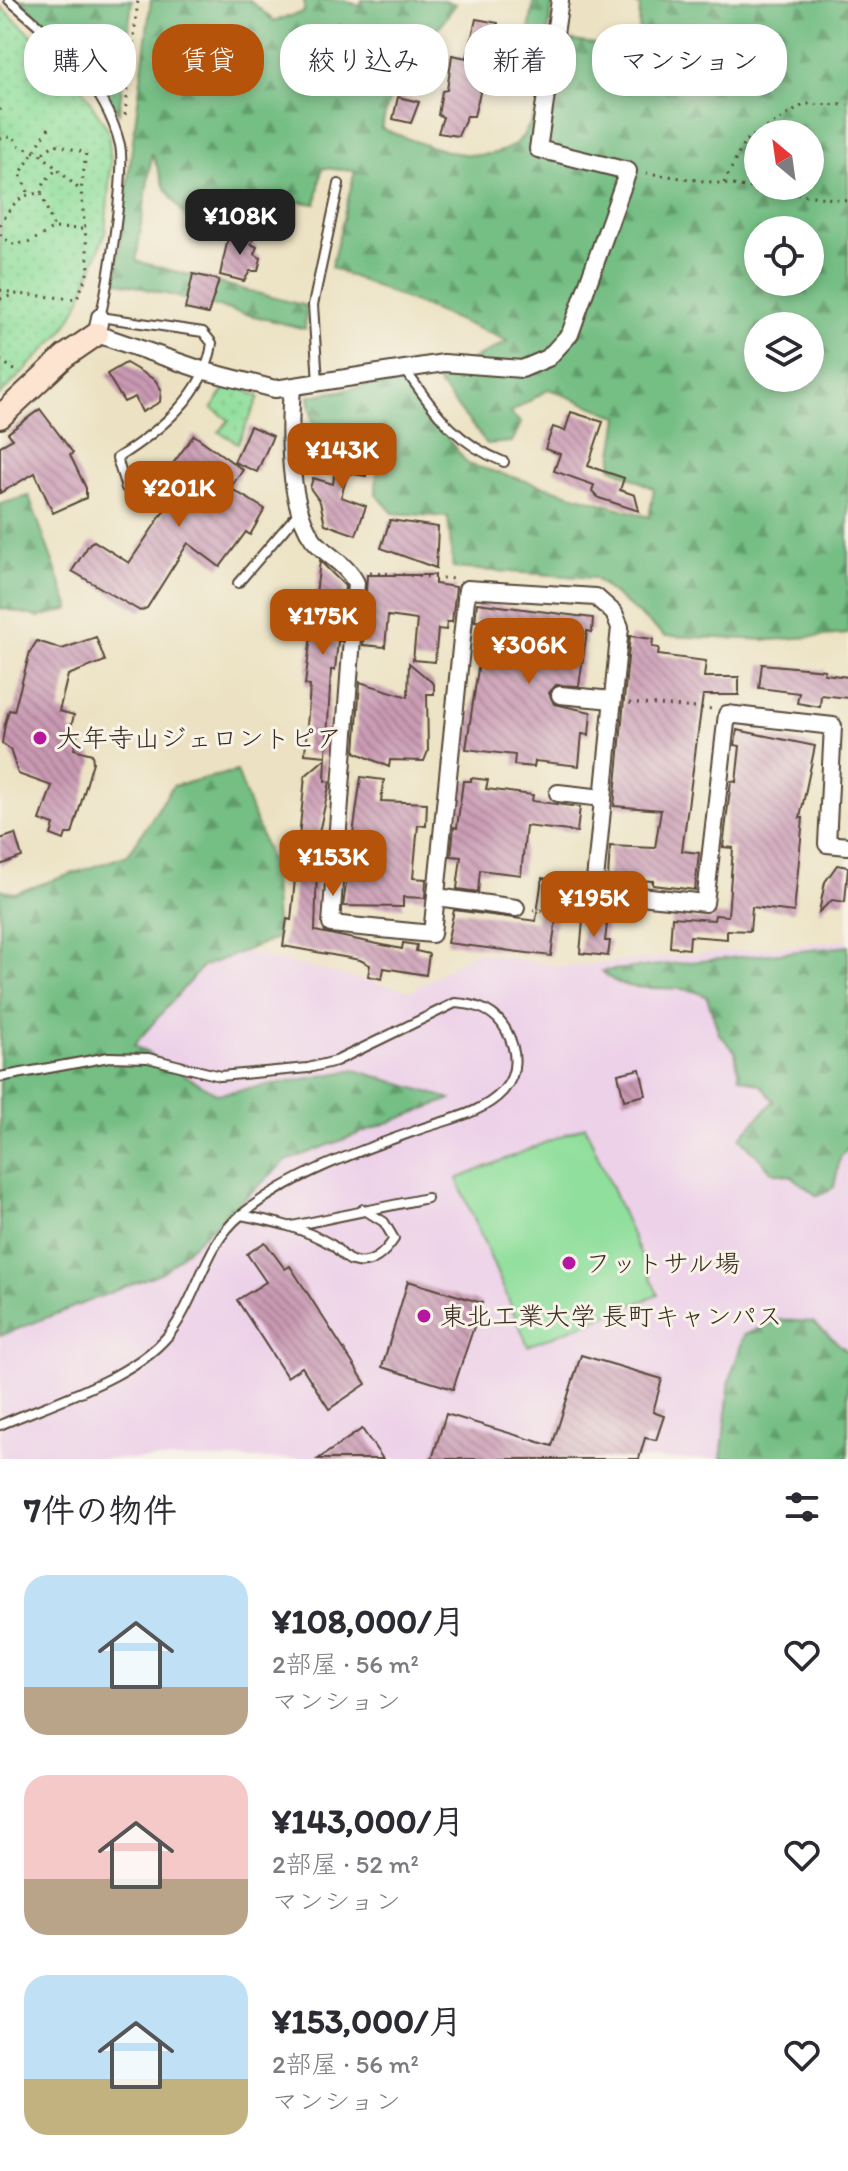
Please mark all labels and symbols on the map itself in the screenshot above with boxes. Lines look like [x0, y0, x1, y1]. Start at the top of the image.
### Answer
north arrow [744, 120, 824, 200]
pin: ¥108K [184, 189, 296, 257]
pin: ¥143K [286, 423, 398, 491]
pin: ¥201K [123, 461, 235, 529]
pin: ¥175K [267, 589, 379, 657]
pin: ¥306K [473, 618, 585, 686]
place label: 大年寺山ジェロントピア [56, 722, 342, 754]
marker: 大年寺山ジェロントピア [31, 729, 49, 747]
pin: ¥153K [277, 830, 389, 898]
pin: ¥195K [538, 871, 650, 939]
place label: フットサル場 [585, 1247, 740, 1279]
marker: フットサル場 [560, 1254, 578, 1272]
place label: 東北工業大学 長町キャンパス [440, 1300, 783, 1332]
marker: 東北工業大学 長町キャンパス [415, 1307, 433, 1325]

